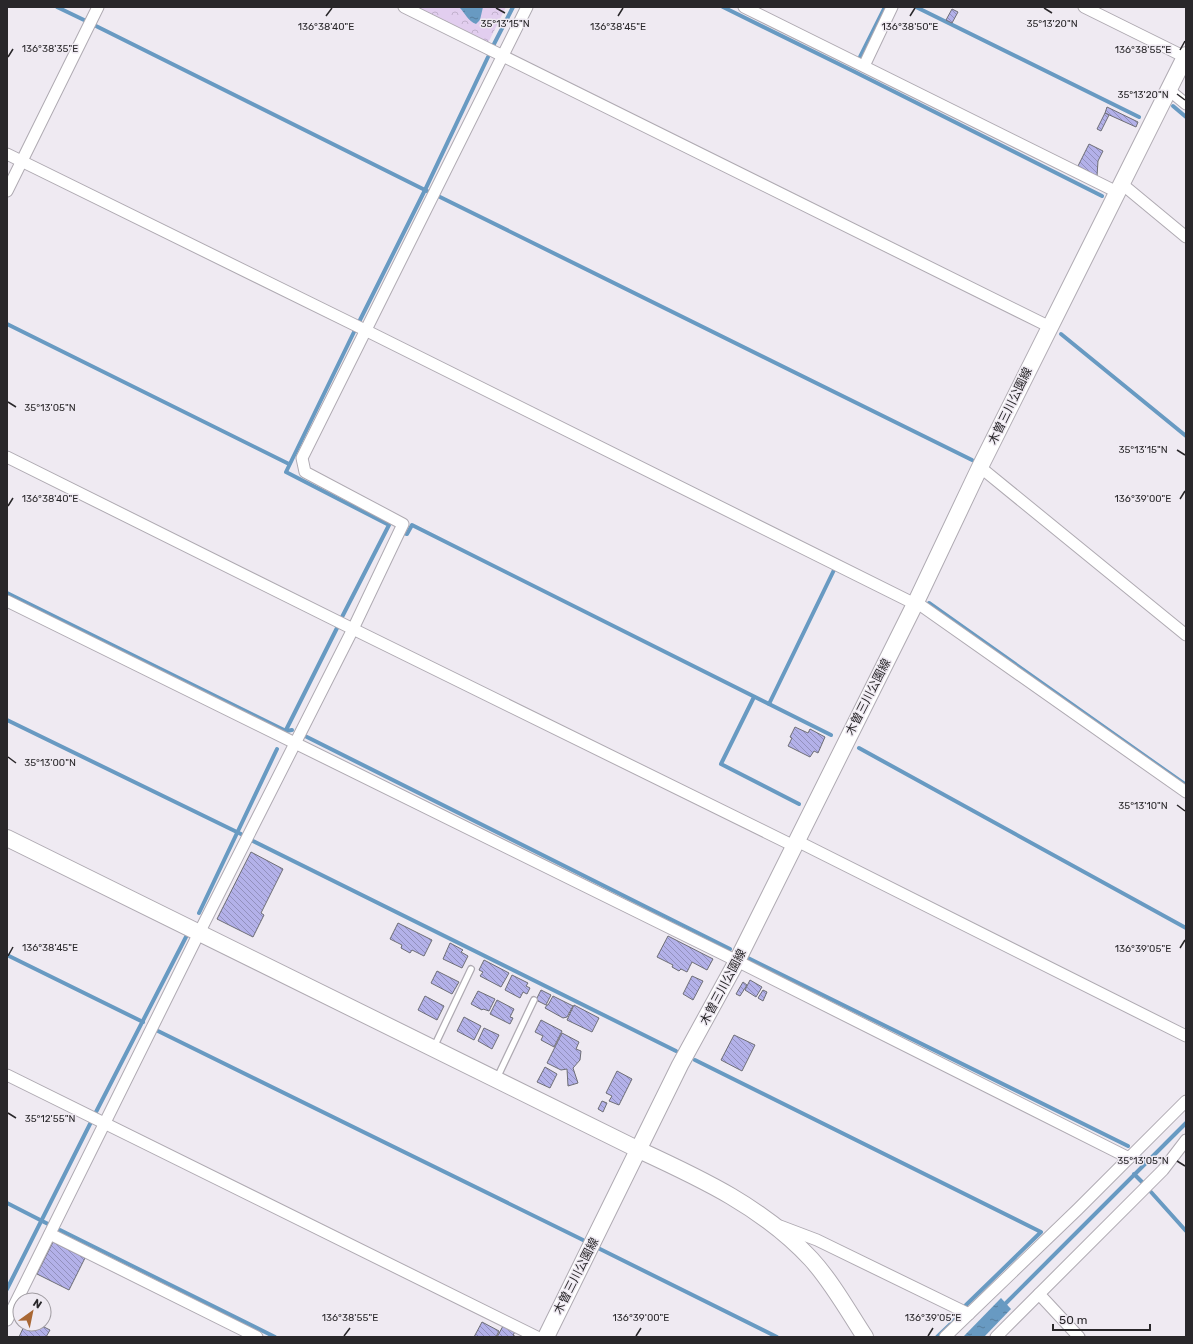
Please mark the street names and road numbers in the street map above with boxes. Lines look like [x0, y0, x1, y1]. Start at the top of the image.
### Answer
street label: 木曽三川公園線 [985, 365, 1035, 447]
street label: 木曽三川公園線 [843, 656, 893, 738]
street label: 木曽三川公園線 [697, 947, 749, 1027]
street label: 木曽三川公園線 [551, 1235, 601, 1317]

